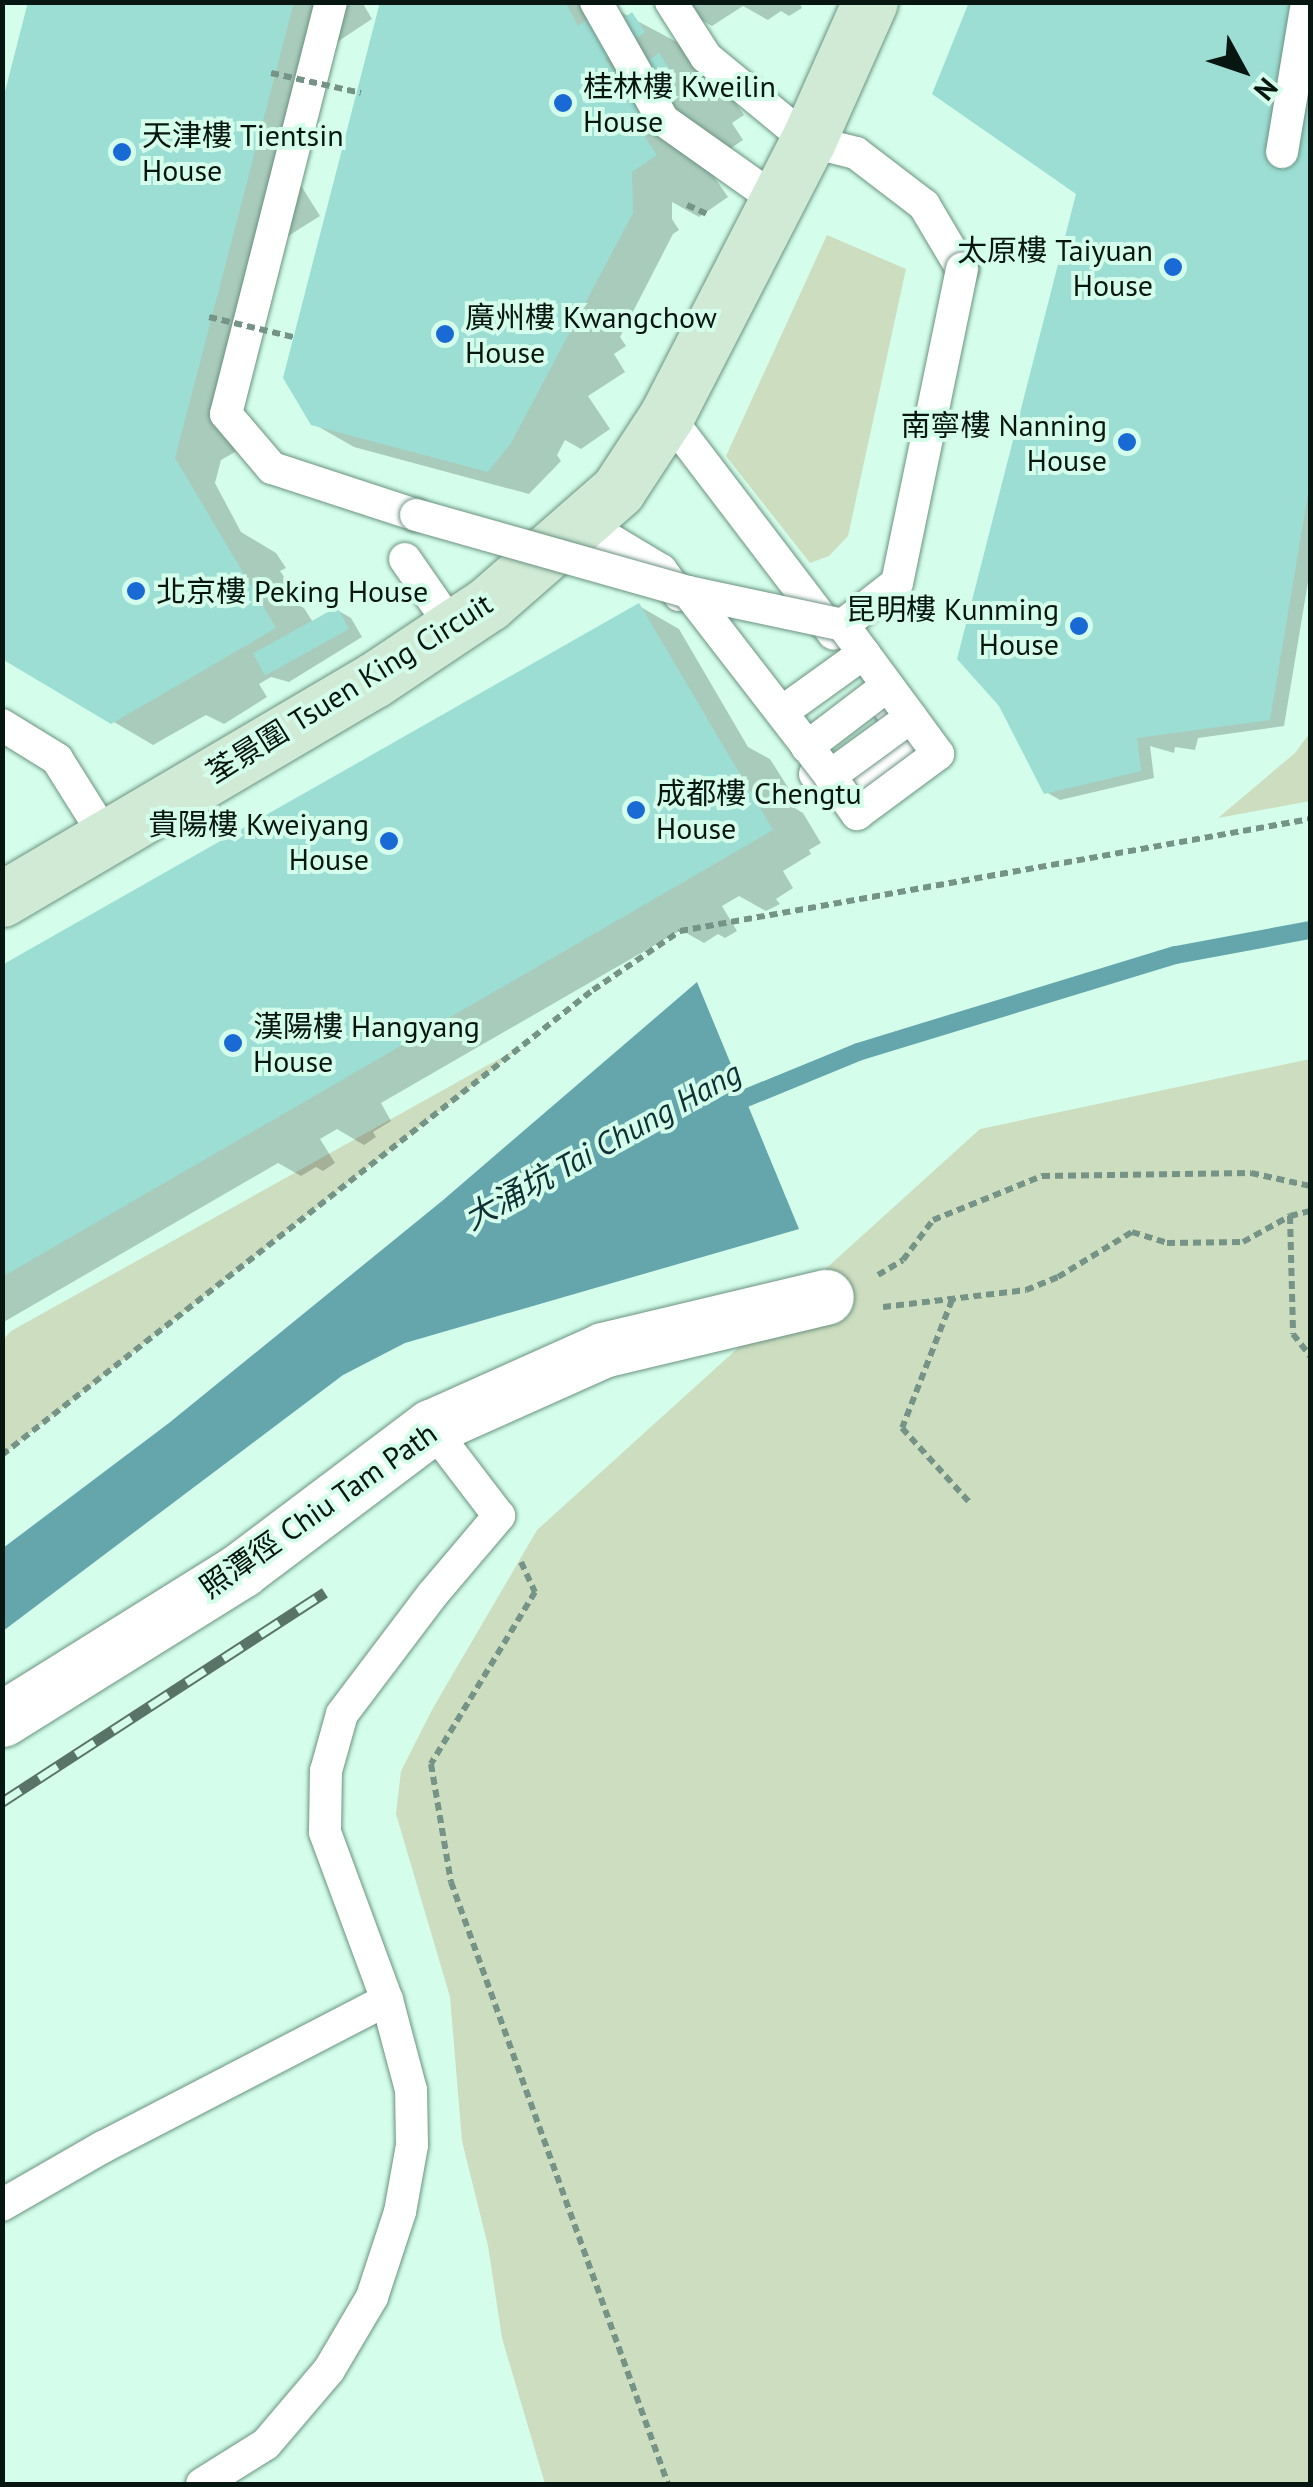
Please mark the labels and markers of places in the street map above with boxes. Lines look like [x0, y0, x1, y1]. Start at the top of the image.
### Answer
place label: 桂林樓 Kweilin House [583, 68, 776, 138]
marker: 桂林樓 Kweilin House [552, 92, 574, 114]
place label: 天津樓 Tientsin House [142, 117, 344, 188]
marker: 天津樓 Tientsin House [111, 141, 133, 163]
place label: 太原樓 Taiyuan House [957, 232, 1153, 302]
marker: 太原樓 Taiyuan House [1162, 256, 1184, 278]
place label: 廣州樓 Kwangchow House [465, 299, 717, 370]
marker: 廣州樓 Kwangchow House [434, 323, 456, 345]
place label: 南寧樓 Nanning House [901, 407, 1107, 478]
marker: 南寧樓 Nanning House [1116, 431, 1138, 453]
place label: 北京樓 Peking House [156, 573, 428, 609]
marker: 北京樓 Peking House [125, 580, 147, 602]
place label: 昆明樓 Kunming House [846, 591, 1059, 662]
marker: 昆明樓 Kunming House [1068, 615, 1090, 637]
place label: 成都樓 Chengtu House [656, 775, 862, 846]
marker: 成都樓 Chengtu House [625, 799, 647, 821]
place label: 貴陽樓 Kweiyang House [148, 806, 369, 876]
marker: 貴陽樓 Kweiyang House [378, 830, 400, 852]
place label: 漢陽樓 Hangyang House [253, 1008, 480, 1078]
marker: 漢陽樓 Hangyang House [222, 1032, 244, 1054]

